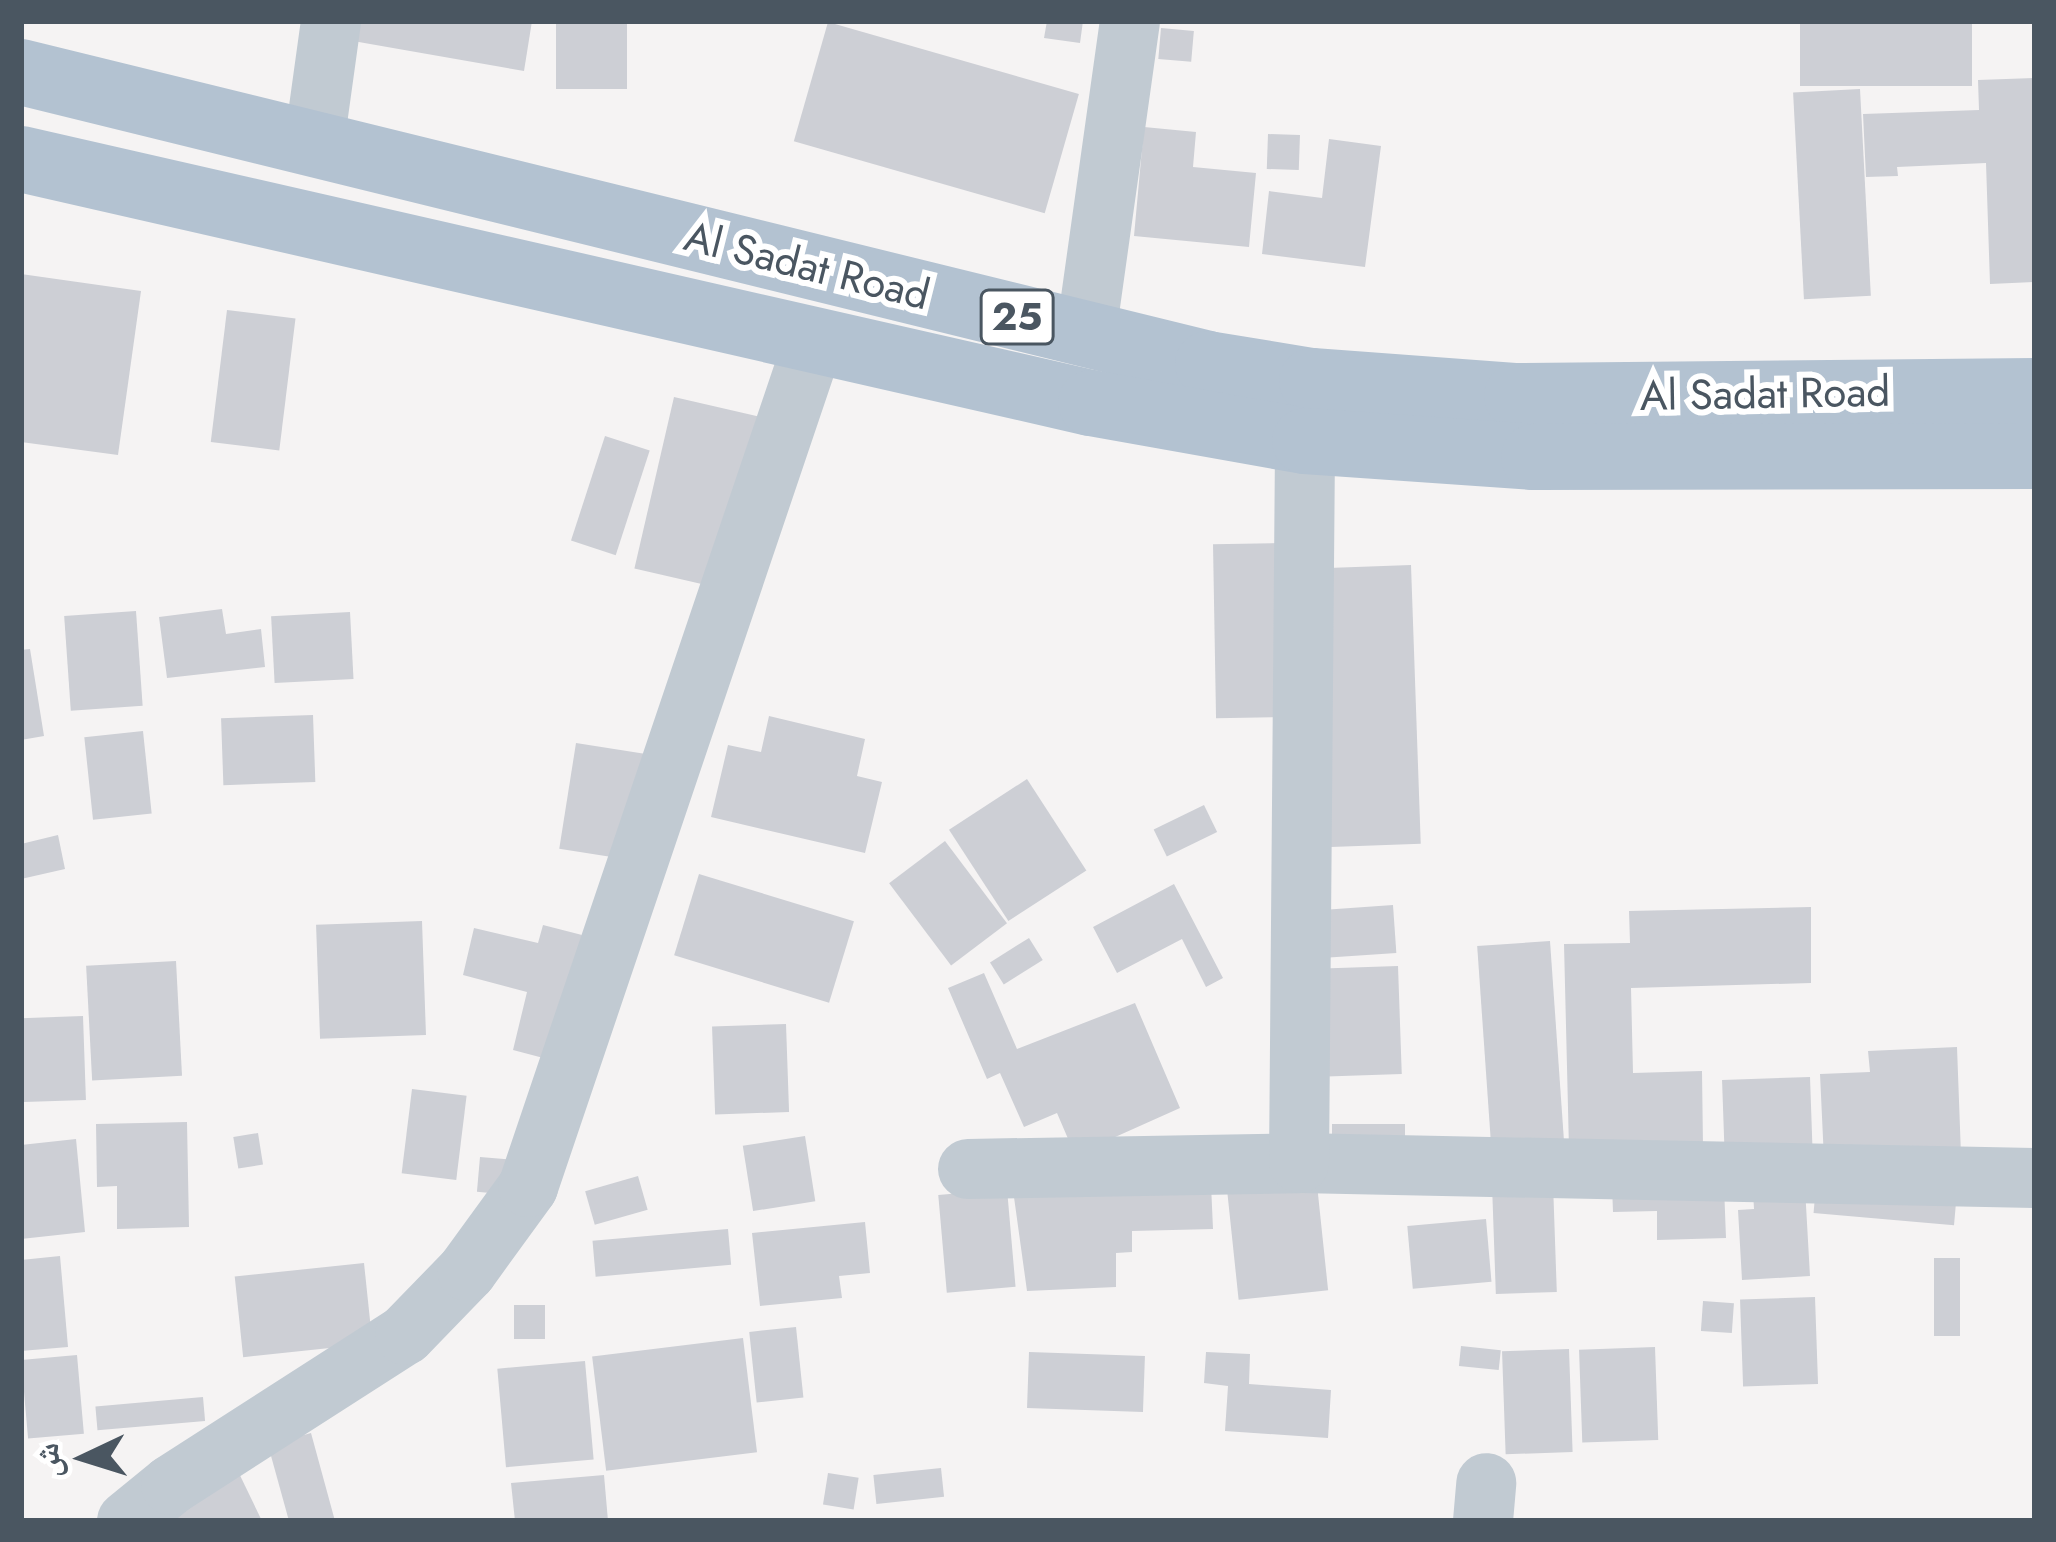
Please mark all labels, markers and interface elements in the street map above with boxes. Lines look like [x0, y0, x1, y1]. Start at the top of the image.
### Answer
street label: Al Sadat Road [679, 211, 935, 321]
road number: 25 [978, 284, 1056, 350]
street label: Al Sadat Road [1639, 367, 1891, 421]
north arrow [24, 1398, 144, 1518]
text: ش [23, 1441, 72, 1480]

